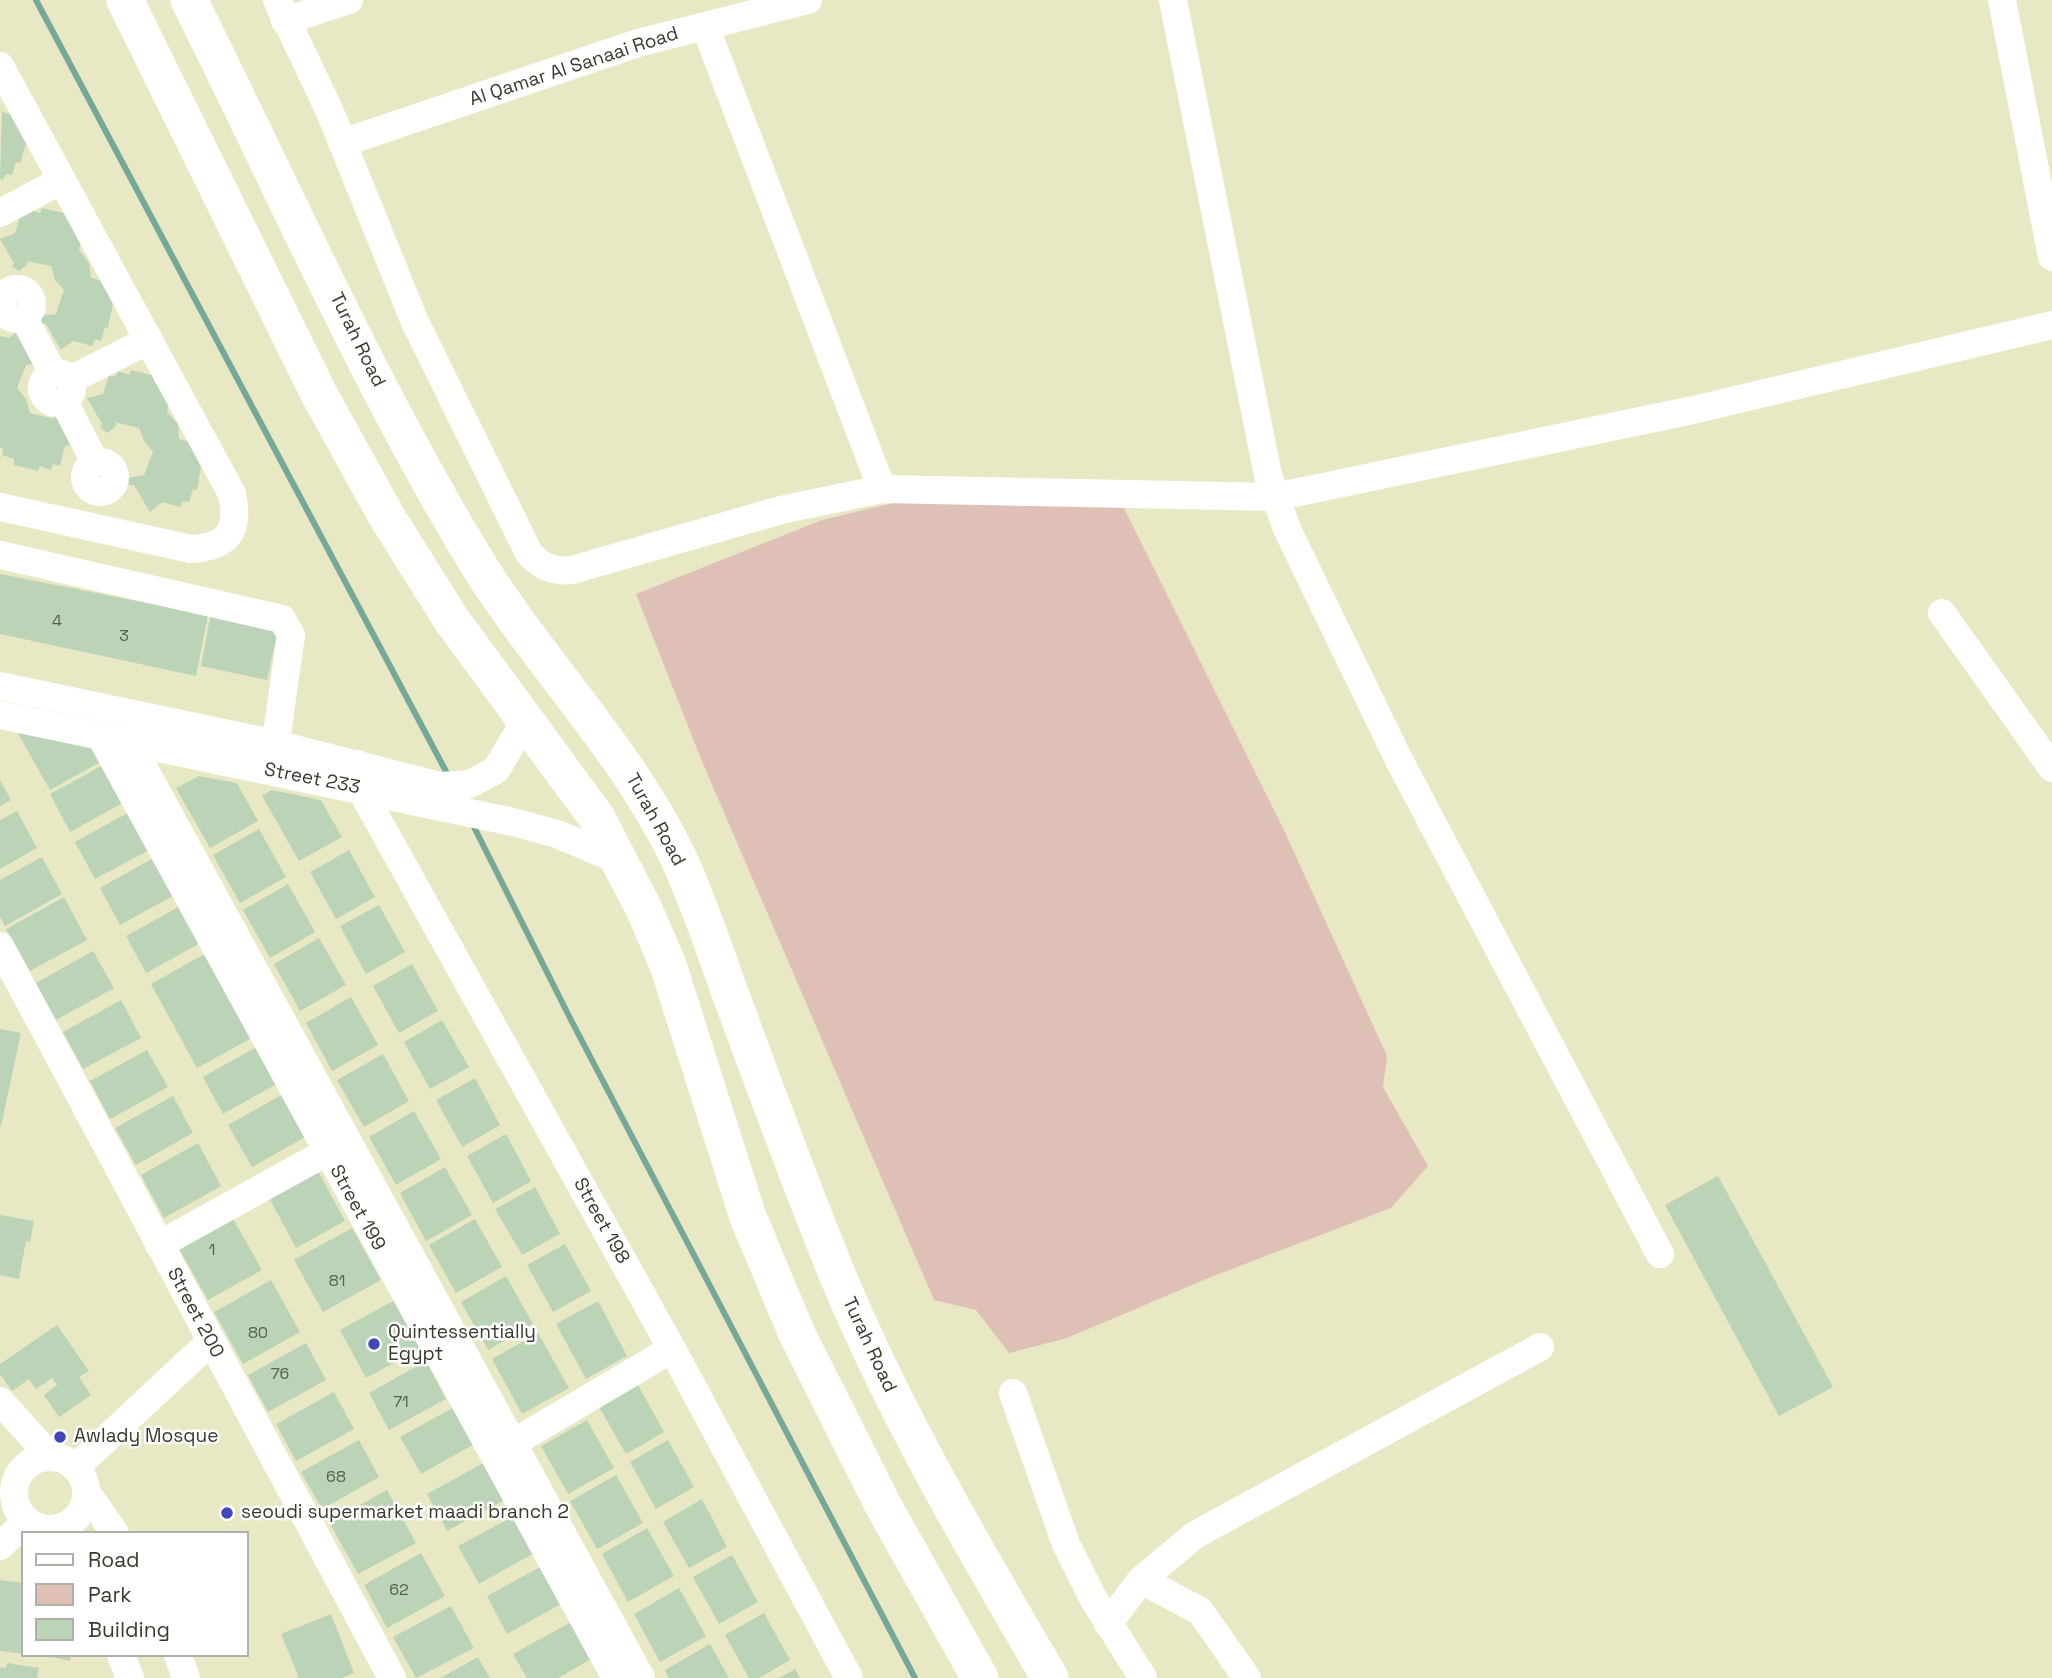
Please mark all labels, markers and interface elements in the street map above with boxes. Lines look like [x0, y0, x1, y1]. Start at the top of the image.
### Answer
street label: Al Qamar Al Sanaai Road [467, 22, 681, 112]
street label: Turah Road [324, 289, 390, 391]
house number: 4 [52, 612, 62, 632]
house number: 3 [119, 627, 129, 647]
street label: Street 233 [262, 759, 362, 799]
street label: Turah Road [620, 770, 690, 870]
street label: Street 199 [324, 1161, 390, 1255]
street label: Street 198 [568, 1174, 634, 1268]
house number: 1 [209, 1241, 215, 1261]
street label: Street 200 [162, 1264, 228, 1362]
house number: 81 [329, 1272, 345, 1292]
street label: Turah Road [837, 1294, 901, 1396]
place label: Quintessentially Egypt [388, 1322, 536, 1366]
house number: 80 [248, 1324, 268, 1344]
marker: Quintessentially Egypt [366, 1336, 382, 1352]
house number: 76 [271, 1365, 289, 1385]
house number: 71 [393, 1393, 409, 1413]
place label: Awlady Mosque [74, 1426, 218, 1448]
marker: Awlady Mosque [52, 1429, 68, 1445]
house number: 68 [326, 1468, 346, 1488]
place label: seoudi supermarket maadi branch 2 [241, 1502, 569, 1524]
marker: seoudi supermarket maadi branch 2 [219, 1505, 235, 1521]
legend [21, 1531, 248, 1657]
text: Road [88, 1546, 140, 1573]
text: Park [88, 1581, 132, 1608]
house number: 62 [389, 1581, 409, 1601]
text: Building [88, 1616, 170, 1643]

